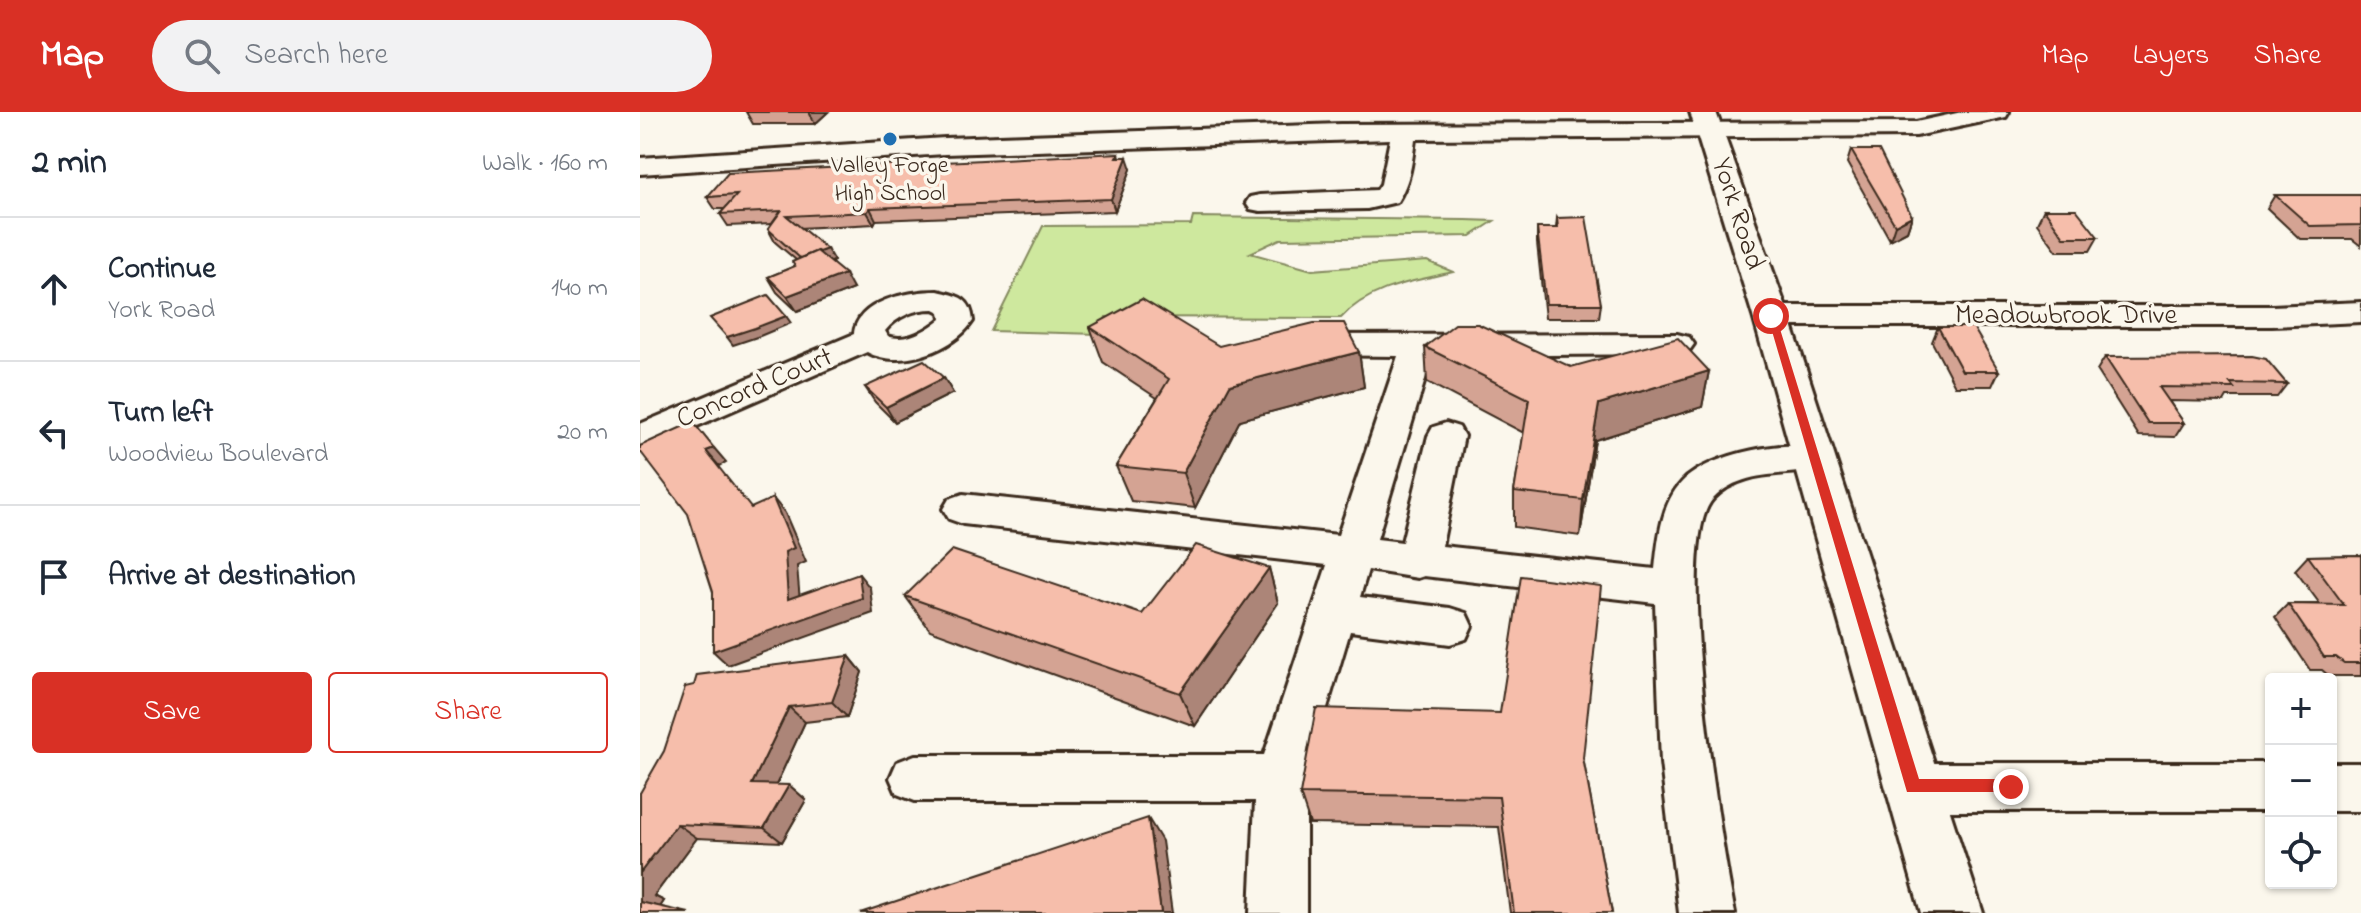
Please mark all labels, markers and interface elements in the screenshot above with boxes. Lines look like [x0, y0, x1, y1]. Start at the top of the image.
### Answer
search box [152, 20, 712, 92]
text: Map [40, 28, 104, 84]
icon: search [180, 34, 224, 78]
text: Search here [244, 34, 388, 78]
text: Map [2041, 36, 2089, 77]
text: Layers [2133, 36, 2209, 77]
text: Share [2253, 36, 2321, 77]
marker: Valley Forge High School [881, 130, 899, 148]
text: 2 min [32, 139, 107, 189]
text: Walk · 160 m [482, 145, 608, 183]
place label: Valley Forge High School [830, 149, 949, 212]
street label: York Road [1700, 153, 1774, 275]
text: Continue [108, 248, 216, 292]
icon: ahead [32, 267, 76, 311]
text: 140 m [551, 270, 608, 308]
text: York Road [108, 292, 215, 330]
street label: Meadowbrook Drive [1955, 296, 2178, 337]
route start [1753, 298, 1789, 334]
street label: Concord Court [671, 338, 839, 440]
text: Turn left [108, 392, 213, 436]
icon: left [32, 411, 76, 455]
text: 20 m [557, 414, 608, 452]
text: Woodview Boulevard [108, 436, 328, 474]
icon: arrive [32, 555, 76, 599]
text: Arrive at destination [108, 555, 356, 599]
button: Save [32, 672, 312, 753]
button: Share [328, 672, 608, 753]
map controls [2265, 673, 2337, 889]
button: + [2265, 673, 2337, 745]
button: − [2265, 745, 2337, 817]
route end [1993, 769, 2029, 805]
button: locate [2265, 817, 2337, 889]

